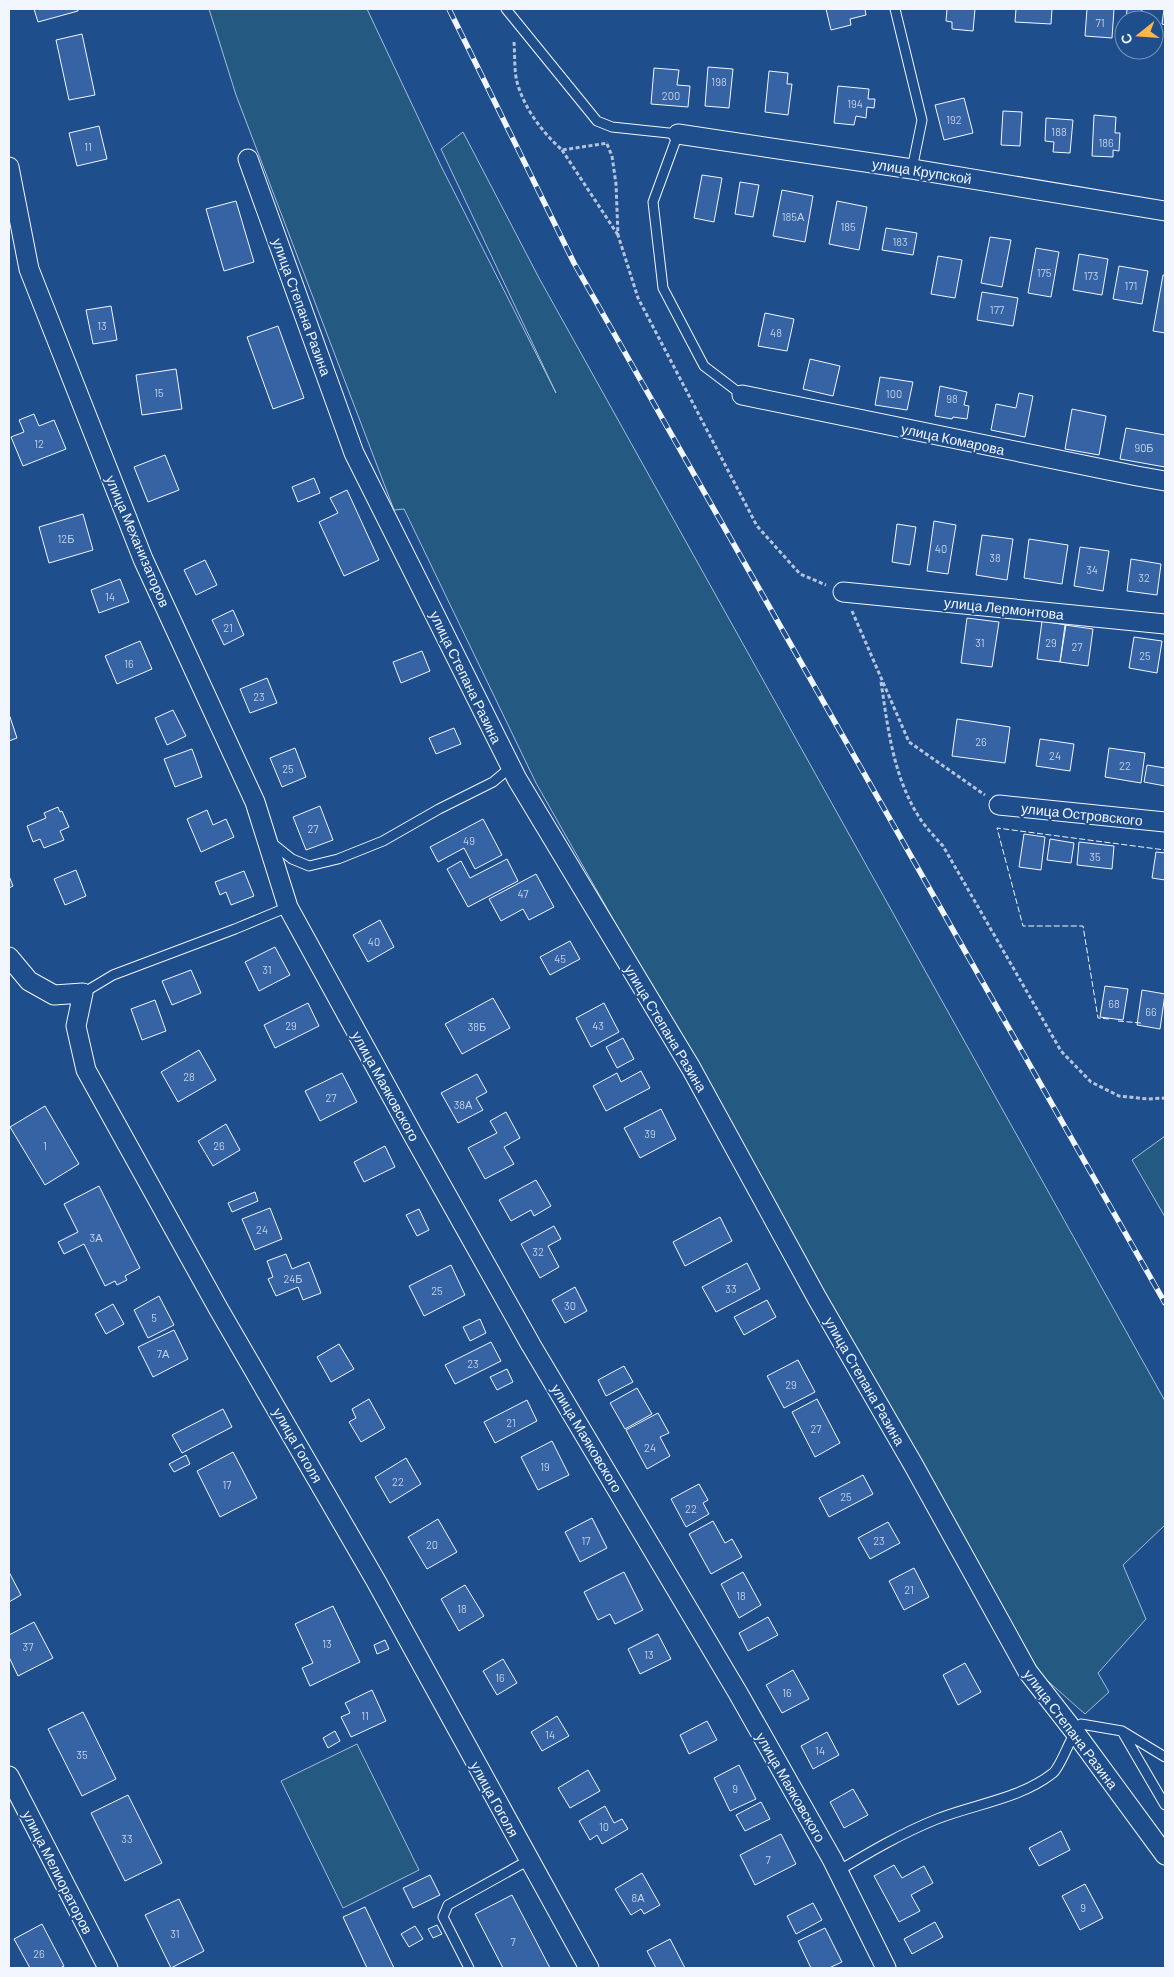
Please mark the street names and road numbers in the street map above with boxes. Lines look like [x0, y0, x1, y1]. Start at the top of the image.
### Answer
street label: улица Крупской [871, 155, 973, 187]
street label: улица Степана Разина [269, 236, 335, 378]
street label: улица Комарова [900, 420, 1006, 458]
street label: улица Механизаторов [102, 472, 174, 610]
street label: улица Лермонтова [943, 593, 1065, 623]
street label: улица Степана Разина [426, 608, 506, 746]
street label: улица Островского [1020, 799, 1144, 829]
street label: улица Степана Разина [621, 961, 711, 1095]
street label: улица Маяковского [349, 1028, 423, 1144]
street label: улица Степана Разина [821, 1314, 909, 1448]
street label: улица Маяковского [548, 1381, 626, 1495]
street label: улица Гоголя [270, 1404, 326, 1486]
street label: улица Степана Разина [1020, 1666, 1122, 1792]
street label: улица Маяковского [753, 1729, 829, 1845]
street label: улица Гоголя [467, 1758, 523, 1840]
street label: улица Мелиораторов [19, 1807, 97, 1937]

